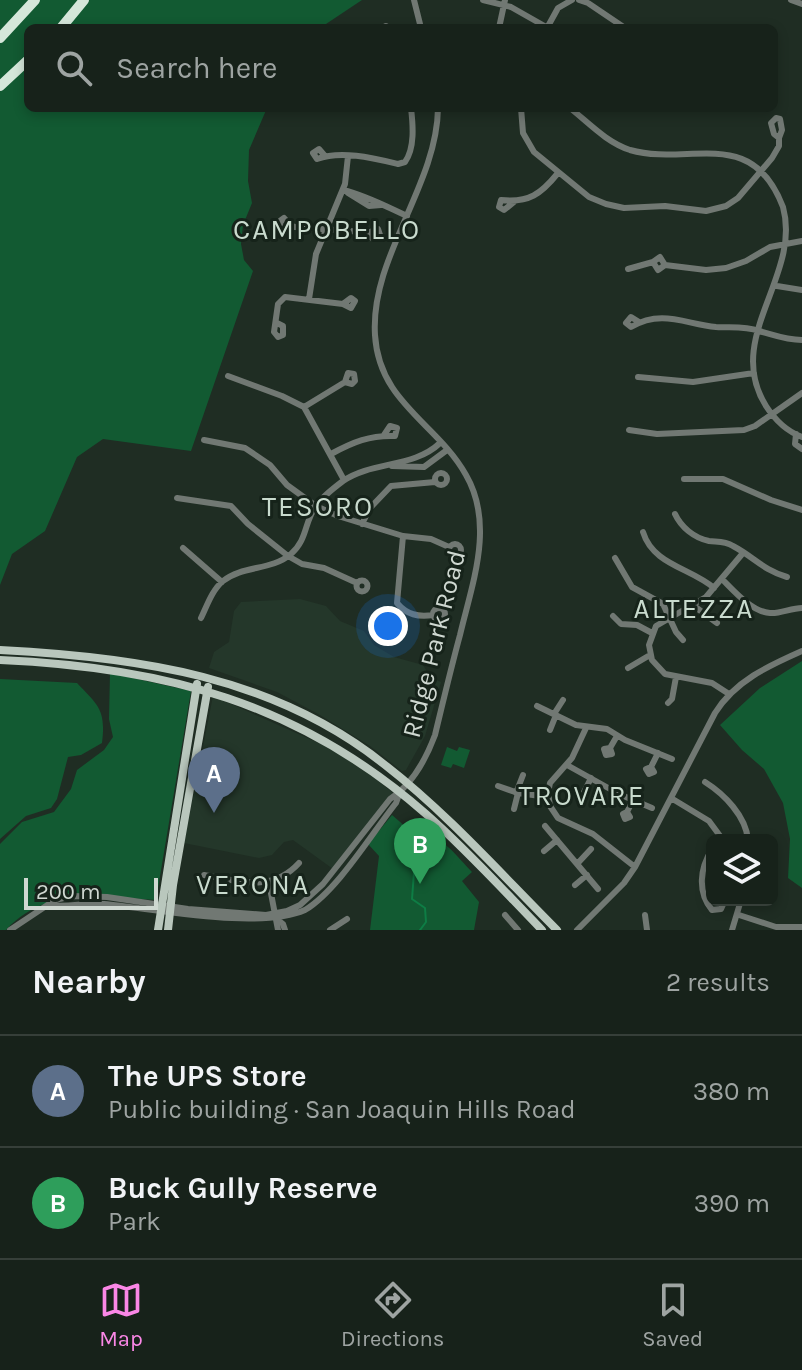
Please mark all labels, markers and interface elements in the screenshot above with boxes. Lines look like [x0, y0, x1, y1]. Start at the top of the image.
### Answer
search box [24, 24, 778, 112]
icon: search [52, 46, 96, 90]
text: Search here [116, 50, 277, 86]
district label: CAMPOBELLO [233, 213, 421, 246]
district label: TESORO [262, 490, 374, 523]
street label: Ridge Park Road [396, 547, 472, 741]
district label: ALTEZZA [634, 592, 754, 625]
your location [368, 606, 408, 646]
pin: A [188, 747, 240, 813]
district label: TROVARE [519, 779, 645, 812]
pin: B [394, 818, 446, 884]
map controls [706, 834, 778, 906]
button: layers [706, 834, 778, 906]
district label: VERONA [196, 868, 310, 901]
scale bar [24, 874, 158, 910]
text: 200 m [36, 879, 101, 905]
text: Nearby [32, 962, 146, 1002]
text: 2 results [666, 967, 770, 998]
text: The UPS Store [108, 1058, 307, 1094]
text: A [50, 1076, 66, 1107]
text: 380 m [693, 1076, 770, 1107]
text: Public building · San Joaquin Hills Road [108, 1094, 576, 1125]
text: Buck Gully Reserve [108, 1170, 378, 1206]
text: B [50, 1188, 66, 1219]
text: 390 m [694, 1188, 770, 1219]
text: Park [108, 1206, 161, 1237]
tab: Map [99, 1278, 143, 1352]
tab: Directions [341, 1278, 444, 1352]
tab: Saved [642, 1278, 703, 1352]

